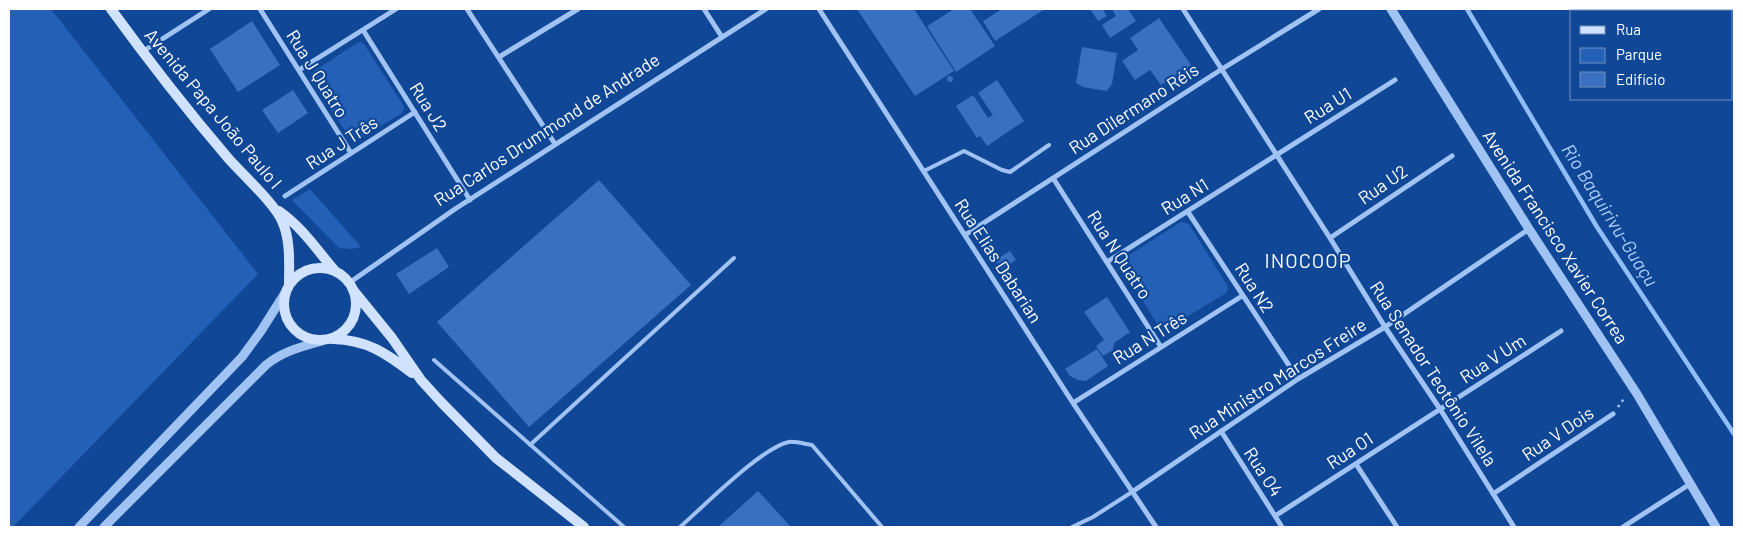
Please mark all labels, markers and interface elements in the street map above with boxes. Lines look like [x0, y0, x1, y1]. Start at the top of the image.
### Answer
legend [1570, 10, 1733, 100]
text: Rua [1616, 20, 1641, 38]
street label: Avenida Papa João Paulo I [140, 24, 287, 193]
street label: Rua J Quatro [282, 25, 354, 121]
text: Parque [1616, 45, 1662, 63]
street label: Rua Carlos Drummond de Andrade [430, 48, 663, 210]
street label: Rua Dilermano Réis [1064, 58, 1202, 158]
text: Edifício [1616, 70, 1665, 88]
street label: Rua J2 [405, 78, 452, 135]
street label: Rua U1 [1300, 82, 1355, 128]
street label: Rua J Três [301, 111, 382, 174]
street label: Avenida Francisco Xavier Correa [1478, 125, 1633, 348]
water label: Rio Baquirivu-Guaçu [1557, 139, 1664, 290]
street label: Rua U2 [1354, 160, 1411, 209]
street label: Rua N1 [1157, 173, 1212, 219]
street label: Rua Elias Dabarian [950, 194, 1047, 327]
street label: Rua N Quatro [1083, 206, 1157, 303]
district label: INOCOOP [1265, 248, 1352, 272]
street label: Rua N2 [1231, 258, 1279, 317]
street label: Rua Senador Teotônio Vilela [1366, 277, 1502, 470]
street label: Rua N Três [1108, 306, 1191, 368]
street label: Rua Ministro Marcos Freire [1185, 313, 1370, 444]
street label: Rua V Um [1455, 329, 1530, 388]
street label: Rua V Dois [1517, 401, 1598, 465]
street label: Rua O1 [1322, 427, 1377, 473]
street label: Rua O4 [1240, 443, 1288, 500]

